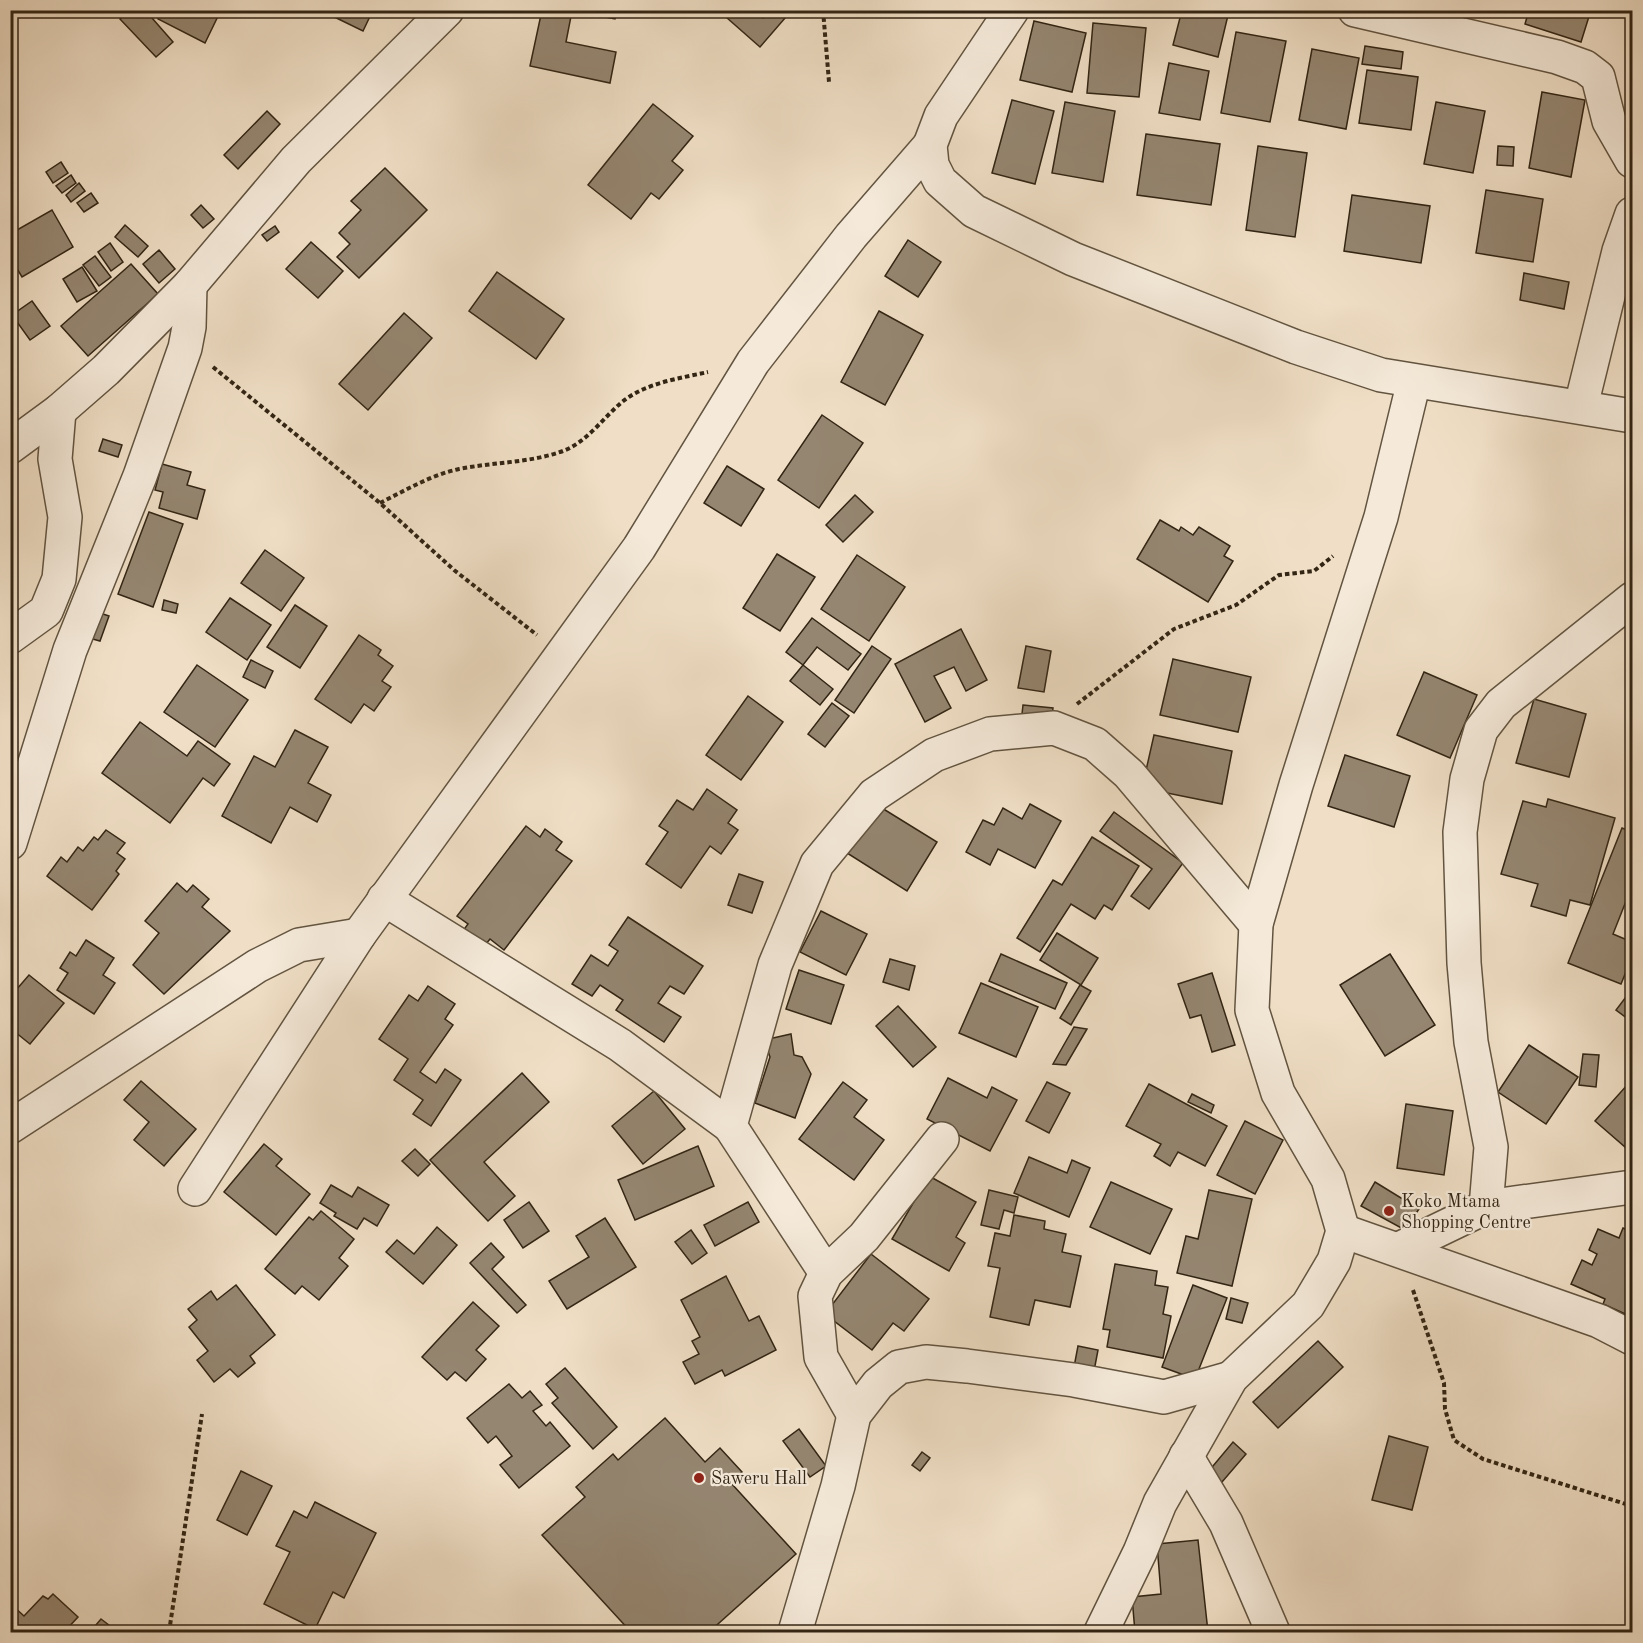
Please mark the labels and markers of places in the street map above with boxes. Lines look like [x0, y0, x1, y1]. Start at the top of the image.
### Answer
place label: Koko Mtama Shopping Centre [1401, 1193, 1531, 1232]
marker: Koko Mtama Shopping Centre [1382, 1204, 1396, 1218]
place label: Saweru Hall [711, 1470, 807, 1488]
marker: Saweru Hall [692, 1471, 706, 1485]

